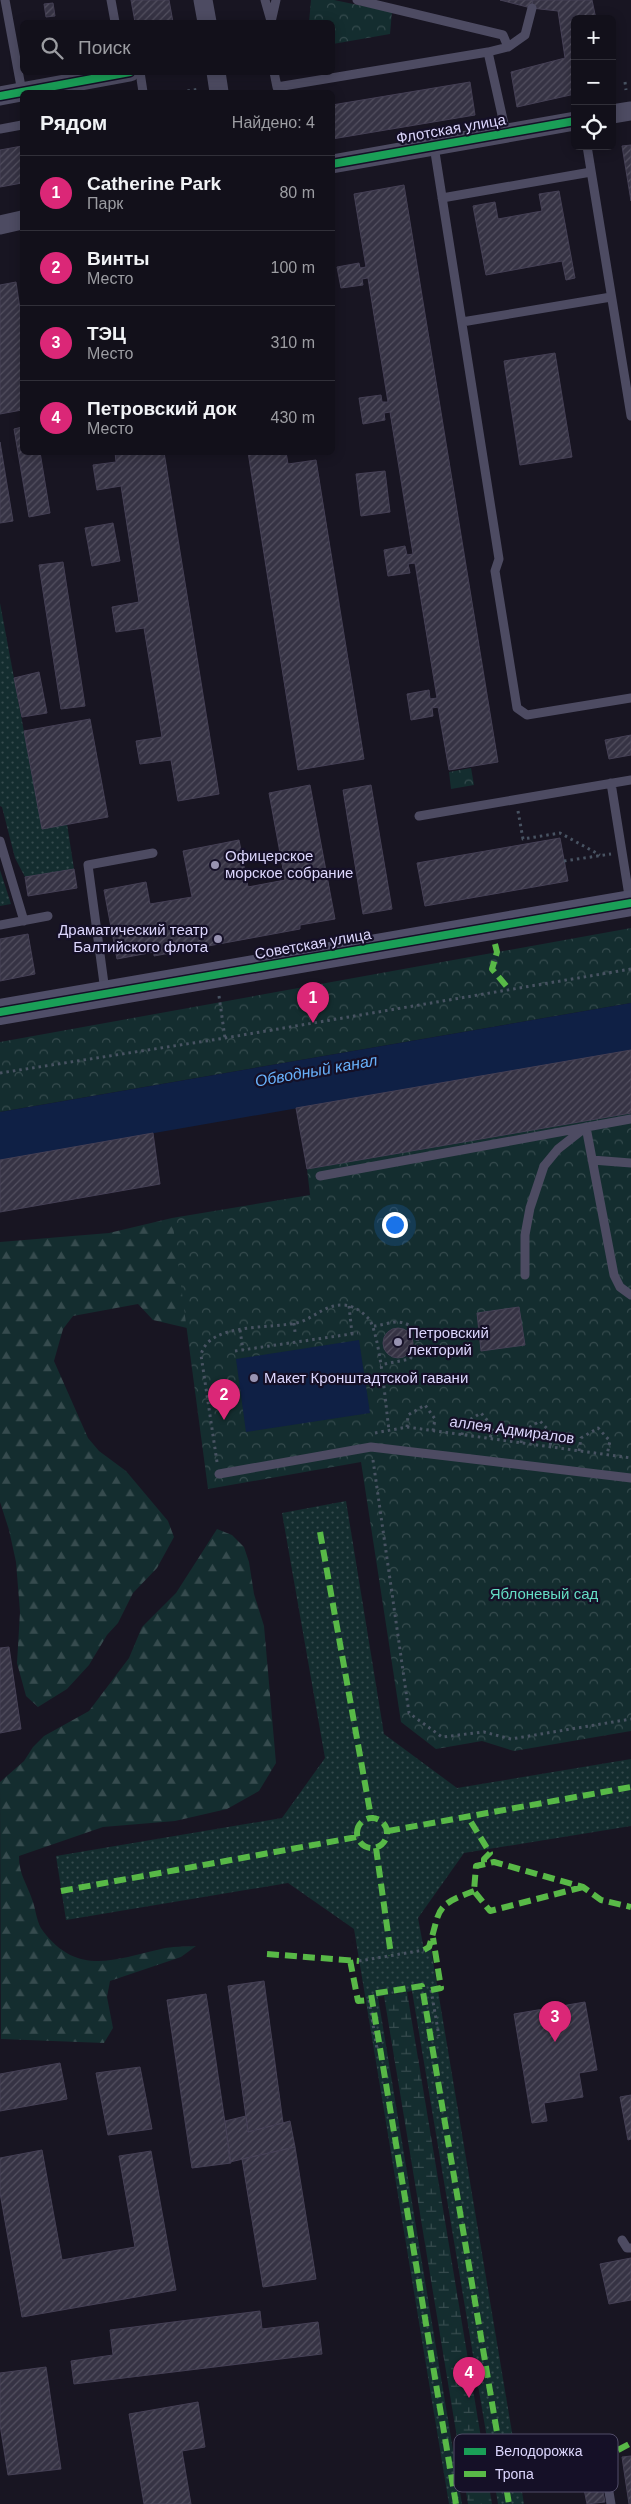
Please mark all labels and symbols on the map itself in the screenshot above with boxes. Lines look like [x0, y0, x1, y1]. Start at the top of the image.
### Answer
street label: Флотская улица [395, 110, 508, 146]
place label: Офицерское морское собрание [225, 847, 353, 881]
marker: Офицерское морское собрание [209, 859, 221, 871]
place label: Драматический театр Балтийского флота [58, 921, 209, 955]
street label: Советская улица [253, 925, 373, 962]
marker: Драматический театр Балтийского флота [212, 933, 224, 945]
pin: 1 [297, 982, 329, 1023]
water label: Обводный канал [253, 1051, 379, 1090]
your location [382, 1212, 408, 1238]
place label: Петровский лекторий [408, 1324, 489, 1358]
marker: Петровский лекторий [392, 1336, 404, 1348]
place label: Макет Кронштадтской гавани [264, 1369, 468, 1386]
marker: Макет Кронштадтской гавани [248, 1372, 260, 1384]
pin: 2 [208, 1379, 240, 1420]
street label: аллея Адмиралов [449, 1412, 576, 1447]
park label: Яблоневый сад [490, 1585, 599, 1602]
pin: 3 [539, 2001, 571, 2042]
pin: 4 [453, 2357, 485, 2398]
legend [454, 2434, 618, 2492]
text: Велодорожка [495, 2443, 583, 2459]
text: Тропа [495, 2466, 534, 2482]

